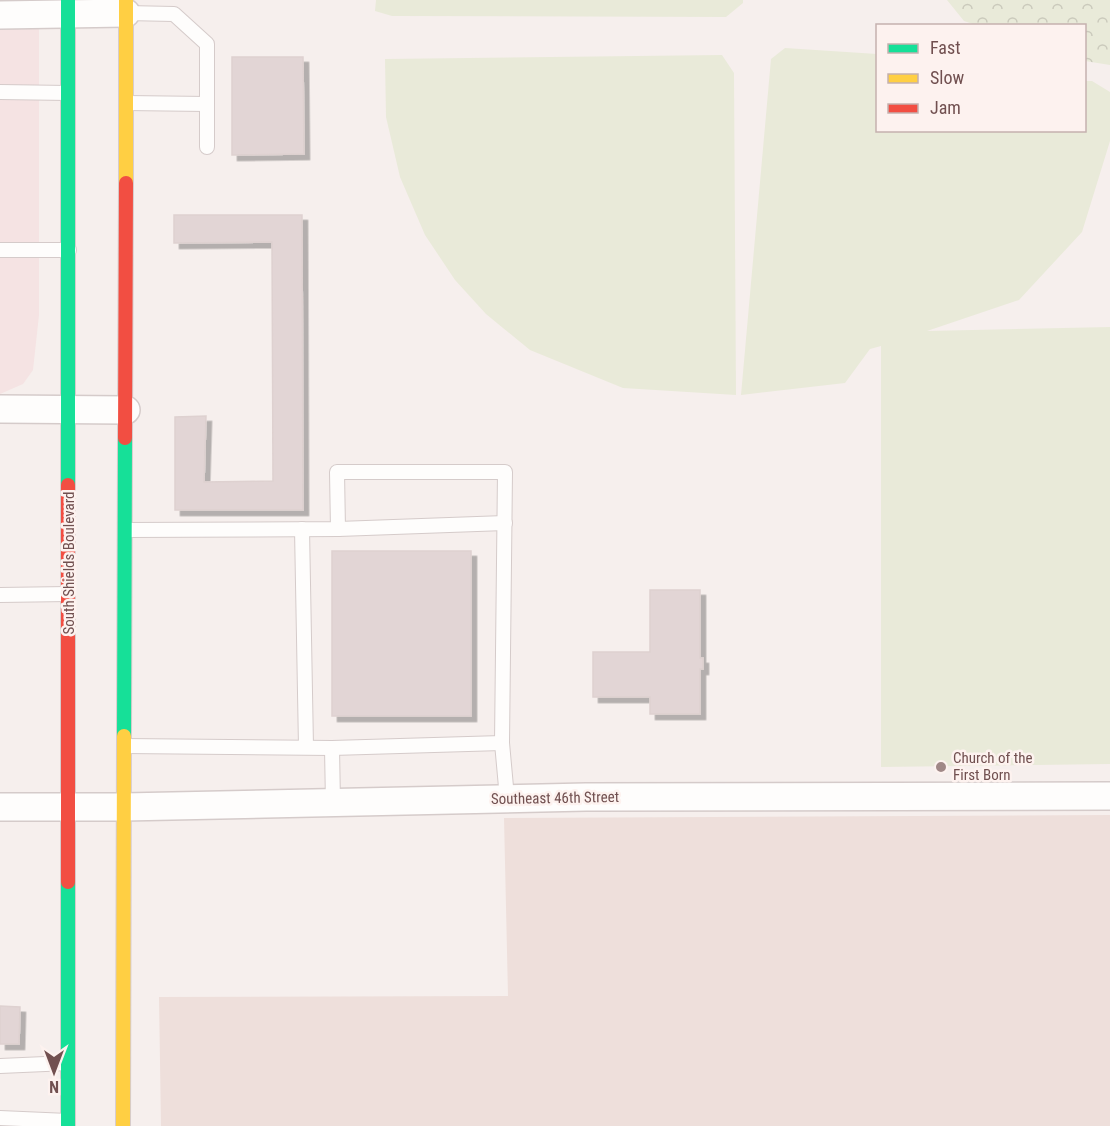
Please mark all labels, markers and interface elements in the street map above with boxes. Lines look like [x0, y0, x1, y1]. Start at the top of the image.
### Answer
legend [876, 24, 1086, 132]
text: Fast [930, 37, 961, 58]
text: Slow [930, 67, 965, 88]
text: Jam [930, 97, 961, 118]
street label: South Shields Boulevard [60, 491, 78, 635]
place label: Church of the First Born [953, 749, 1032, 784]
marker: Church of the First Born [934, 760, 948, 774]
street label: Southeast 46th Street [491, 788, 619, 808]
north arrow [24, 1042, 84, 1102]
text: N [49, 1077, 59, 1096]

